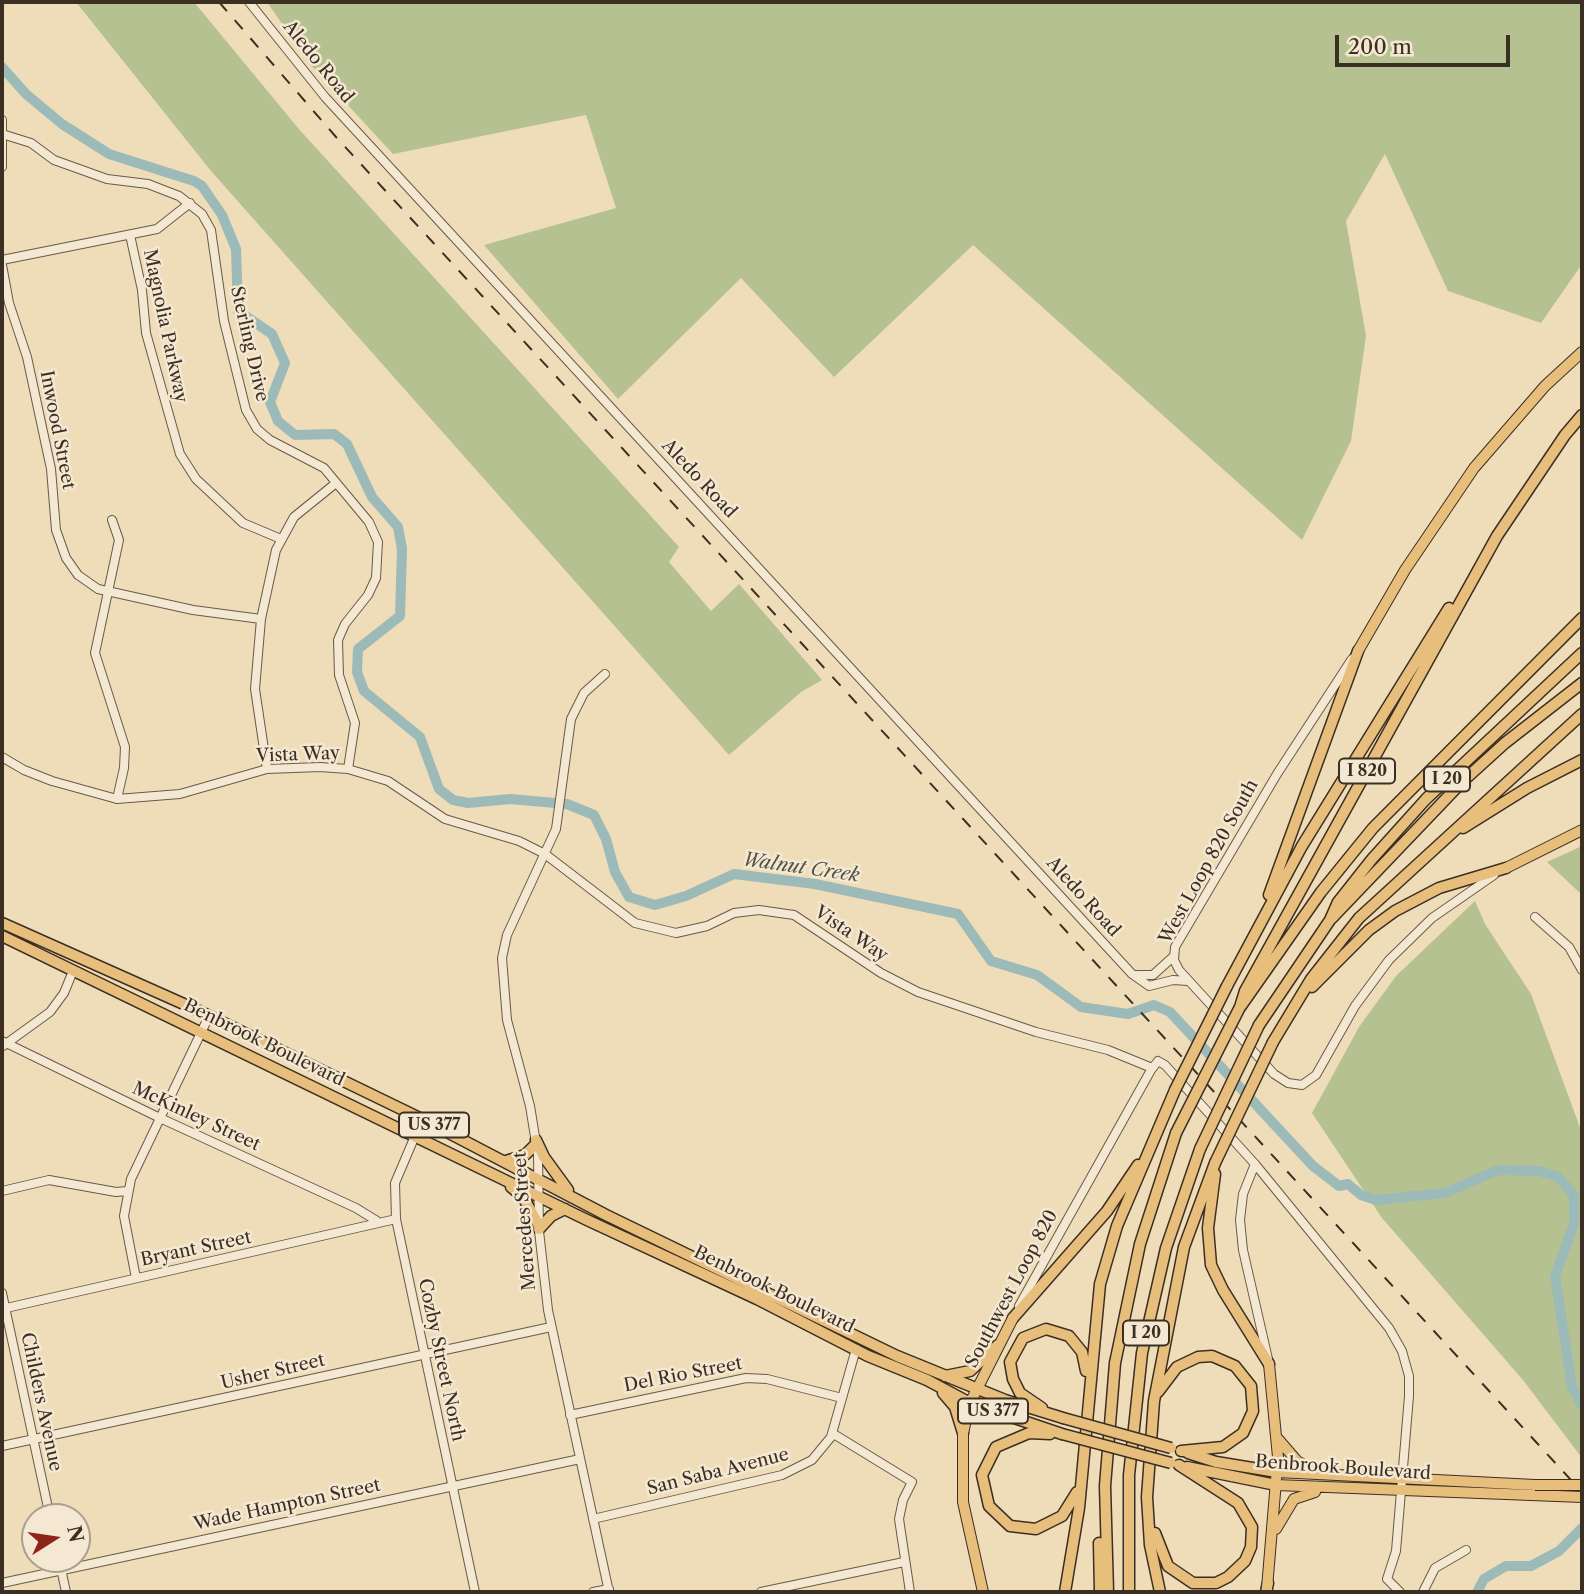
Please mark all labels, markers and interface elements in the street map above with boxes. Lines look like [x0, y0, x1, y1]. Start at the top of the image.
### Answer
street label: Aledo Road [278, 16, 358, 108]
scale bar [1339, 21, 1514, 65]
text: 200 m [1348, 34, 1412, 59]
street label: Magnolia Parkway [138, 247, 192, 405]
street label: Sterling Drive [225, 284, 273, 404]
street label: Inwood Street [35, 369, 79, 491]
street label: Aledo Road [657, 435, 741, 523]
street label: Vista Way [256, 743, 340, 767]
road number: I 820 [1339, 758, 1395, 784]
road number: I 20 [1424, 766, 1470, 792]
street label: West Loop 820 South [1155, 776, 1263, 948]
water label: Walnut Creek [741, 849, 861, 887]
street label: Aledo Road [1041, 853, 1125, 941]
street label: Vista Way [810, 902, 892, 966]
street label: Benbrook Boulevard [180, 995, 348, 1091]
street label: McKinley Street [129, 1078, 263, 1156]
road number: US 377 [399, 1112, 469, 1138]
street label: Mercedes Street [509, 1151, 541, 1291]
street label: Southwest Loop 820 [961, 1206, 1063, 1372]
street label: Bryant Street [139, 1227, 253, 1271]
street label: Benbrook Boulevard [690, 1242, 858, 1338]
street label: Cozby Street North [413, 1277, 469, 1443]
road number: I 20 [1123, 1320, 1169, 1345]
street label: Childers Avenue [16, 1331, 66, 1473]
street label: Usher Street [219, 1350, 327, 1394]
street label: Del Rio Street [622, 1353, 744, 1397]
road number: US 377 [958, 1399, 1028, 1424]
street label: San Saba Avenue [645, 1444, 791, 1500]
street label: Benbrook Boulevard [1254, 1451, 1432, 1485]
street label: Wade Hampton Street [192, 1475, 382, 1535]
north arrow [21, 1503, 91, 1573]
text: N [62, 1523, 88, 1544]

